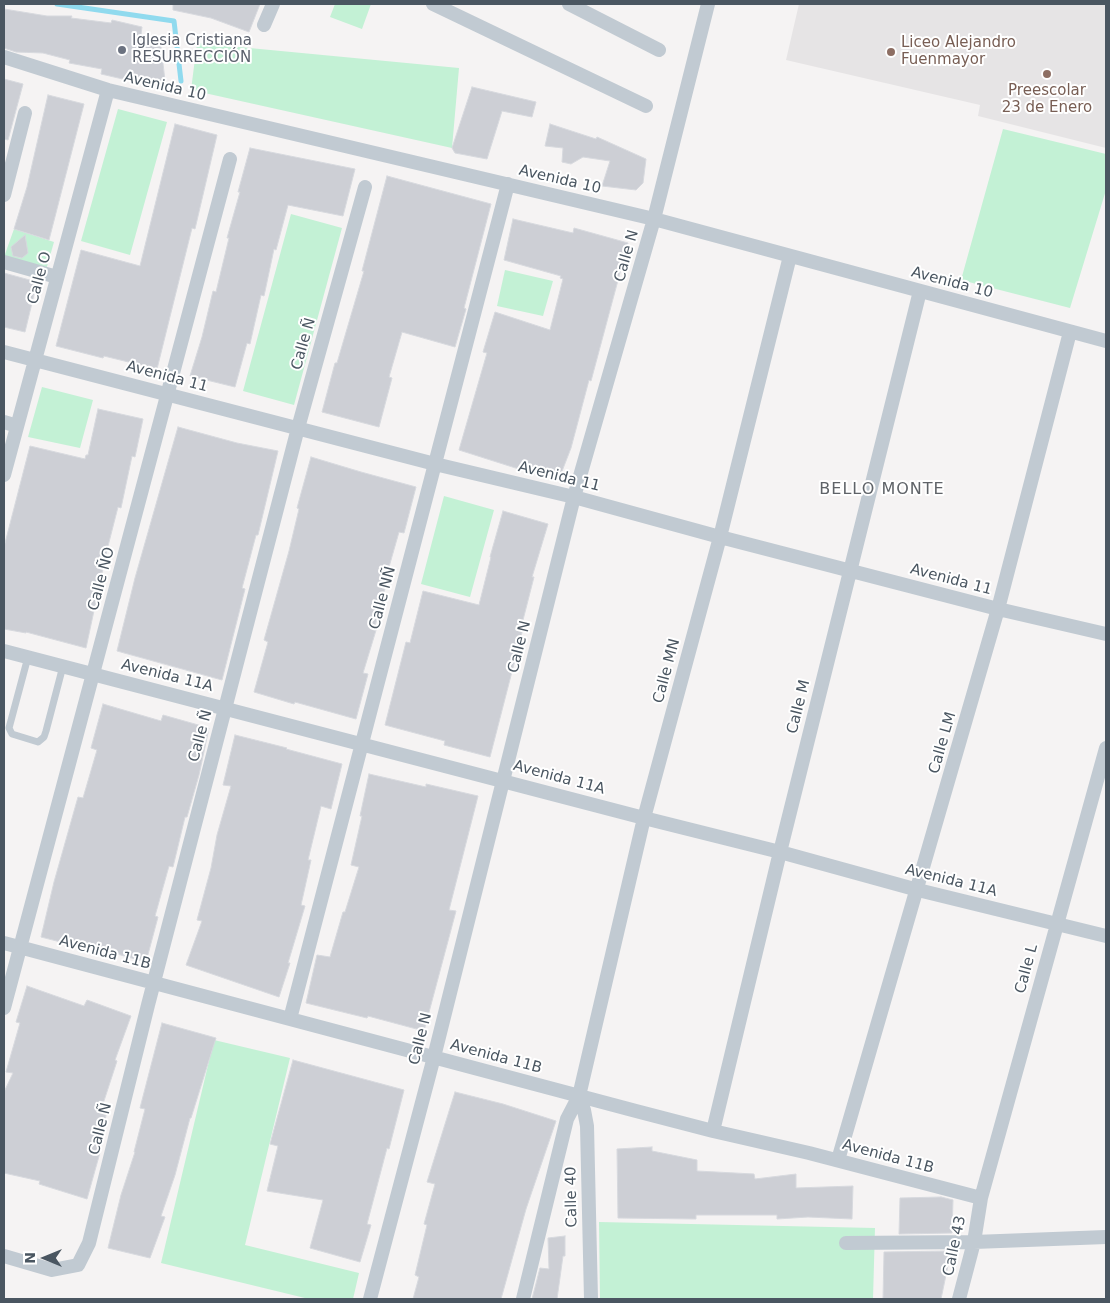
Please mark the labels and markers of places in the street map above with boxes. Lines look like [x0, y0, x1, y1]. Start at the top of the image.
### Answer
place label: Iglesia Cristiana RESURRECCIÓN [132, 32, 252, 67]
place label: Liceo Alejandro Fuenmayor [901, 34, 1016, 69]
marker: Iglesia Cristiana RESURRECCIÓN [116, 44, 128, 56]
marker: Liceo Alejandro Fuenmayor [885, 46, 897, 58]
marker: Preescolar 23 de Enero [1041, 68, 1053, 80]
place label: Preescolar 23 de Enero [1002, 82, 1092, 117]

